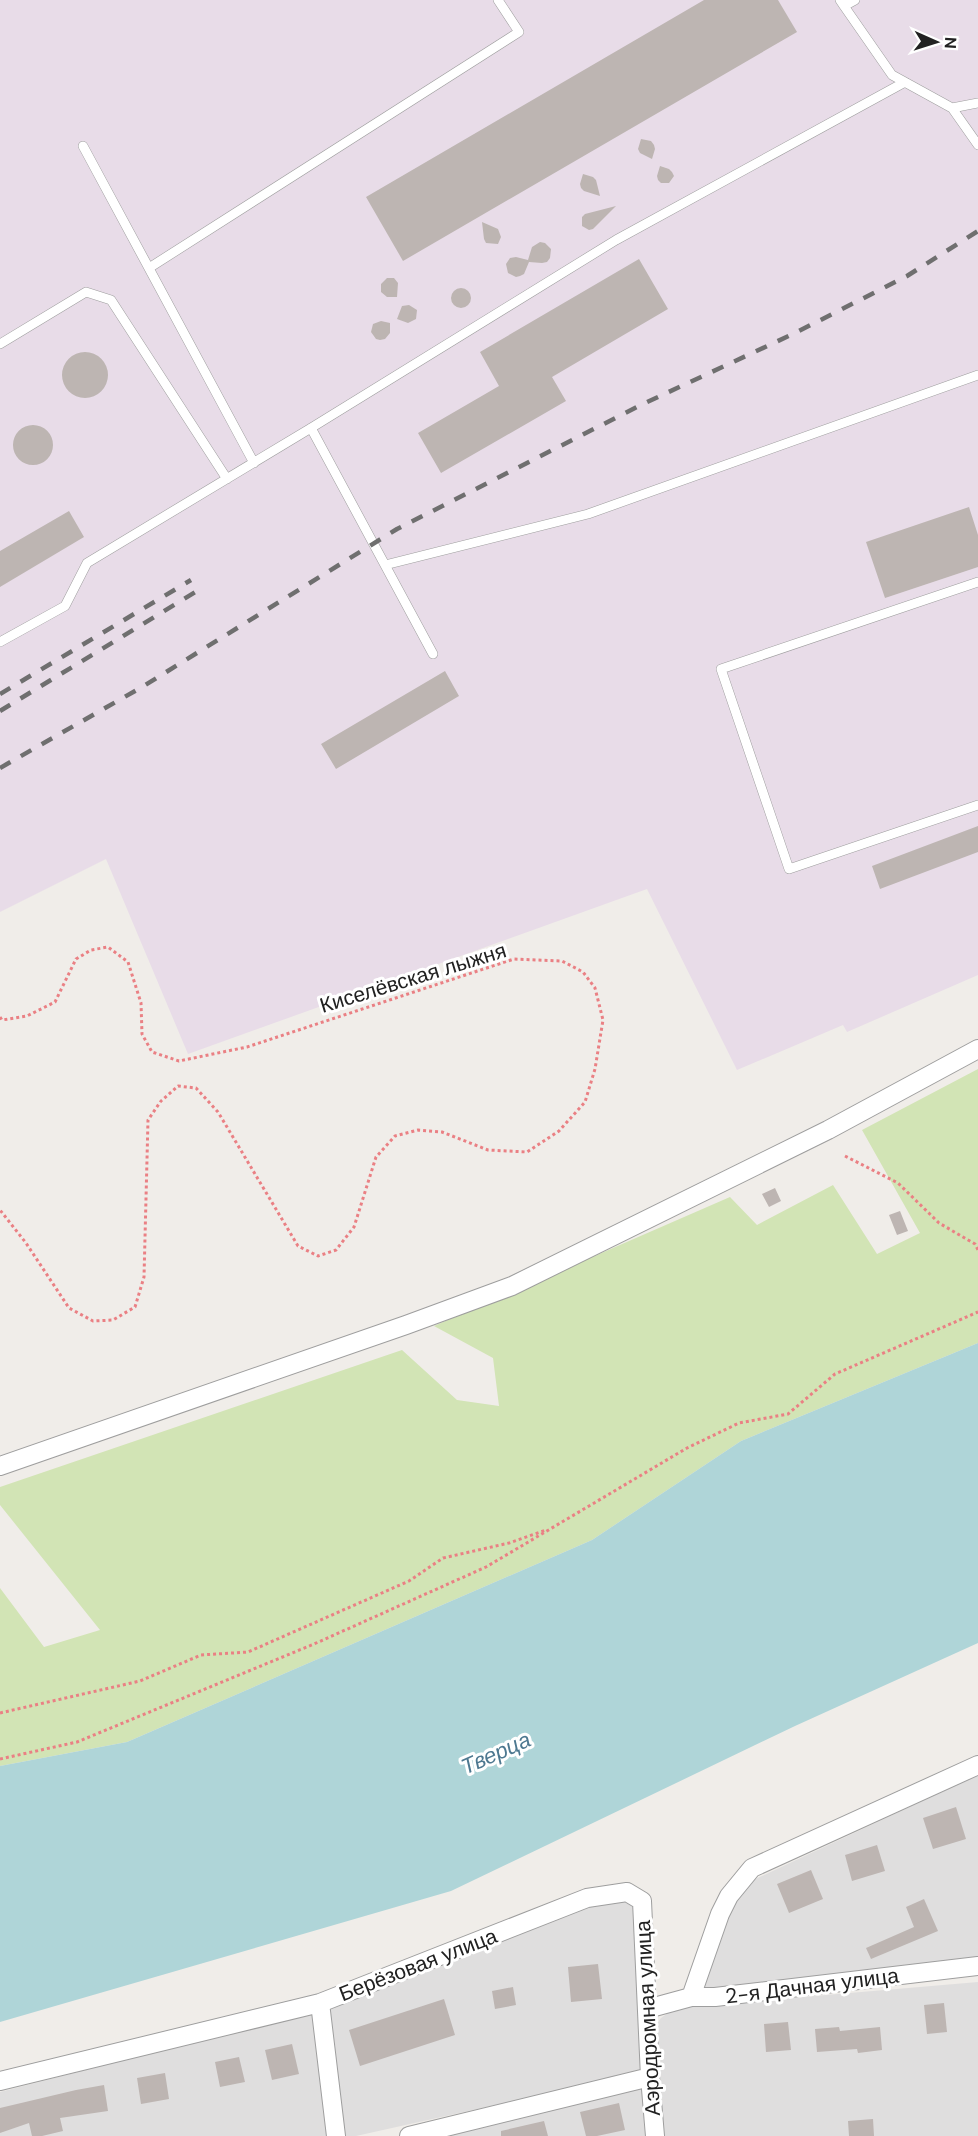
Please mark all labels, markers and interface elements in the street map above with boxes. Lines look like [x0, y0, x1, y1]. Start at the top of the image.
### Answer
north arrow [906, 12, 966, 72]
text: N [940, 36, 961, 49]
street label: Киселёвская лыжня [316, 936, 510, 1020]
water label: Тверца [457, 1725, 535, 1781]
street label: Аэродромная улица [629, 1919, 667, 2117]
street label: Берёзовая улица [335, 1922, 501, 2008]
street label: 2-я Дачная улица [724, 1961, 901, 2011]

